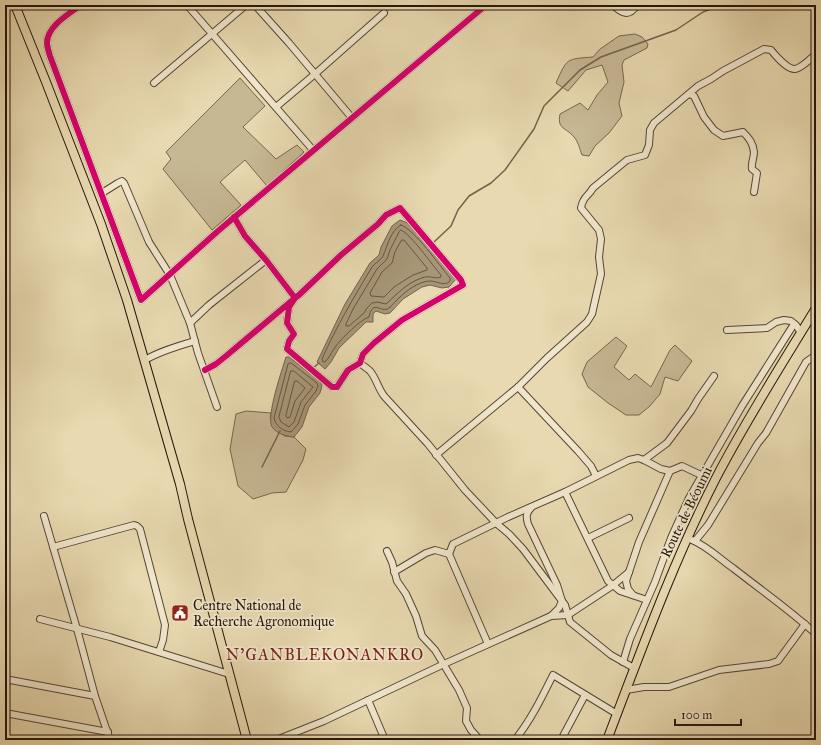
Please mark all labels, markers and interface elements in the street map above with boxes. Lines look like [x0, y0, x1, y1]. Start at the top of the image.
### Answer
street label: Route de Béoumi [657, 464, 716, 561]
place label: Centre National de Recherche Agronomique [193, 597, 334, 631]
public building icon: Centre National de Recherche Agronomique [170, 603, 190, 623]
district label: N'GANBLEKONANKRO [226, 645, 424, 664]
scale bar [675, 701, 741, 727]
text: 100 m [681, 708, 712, 722]

